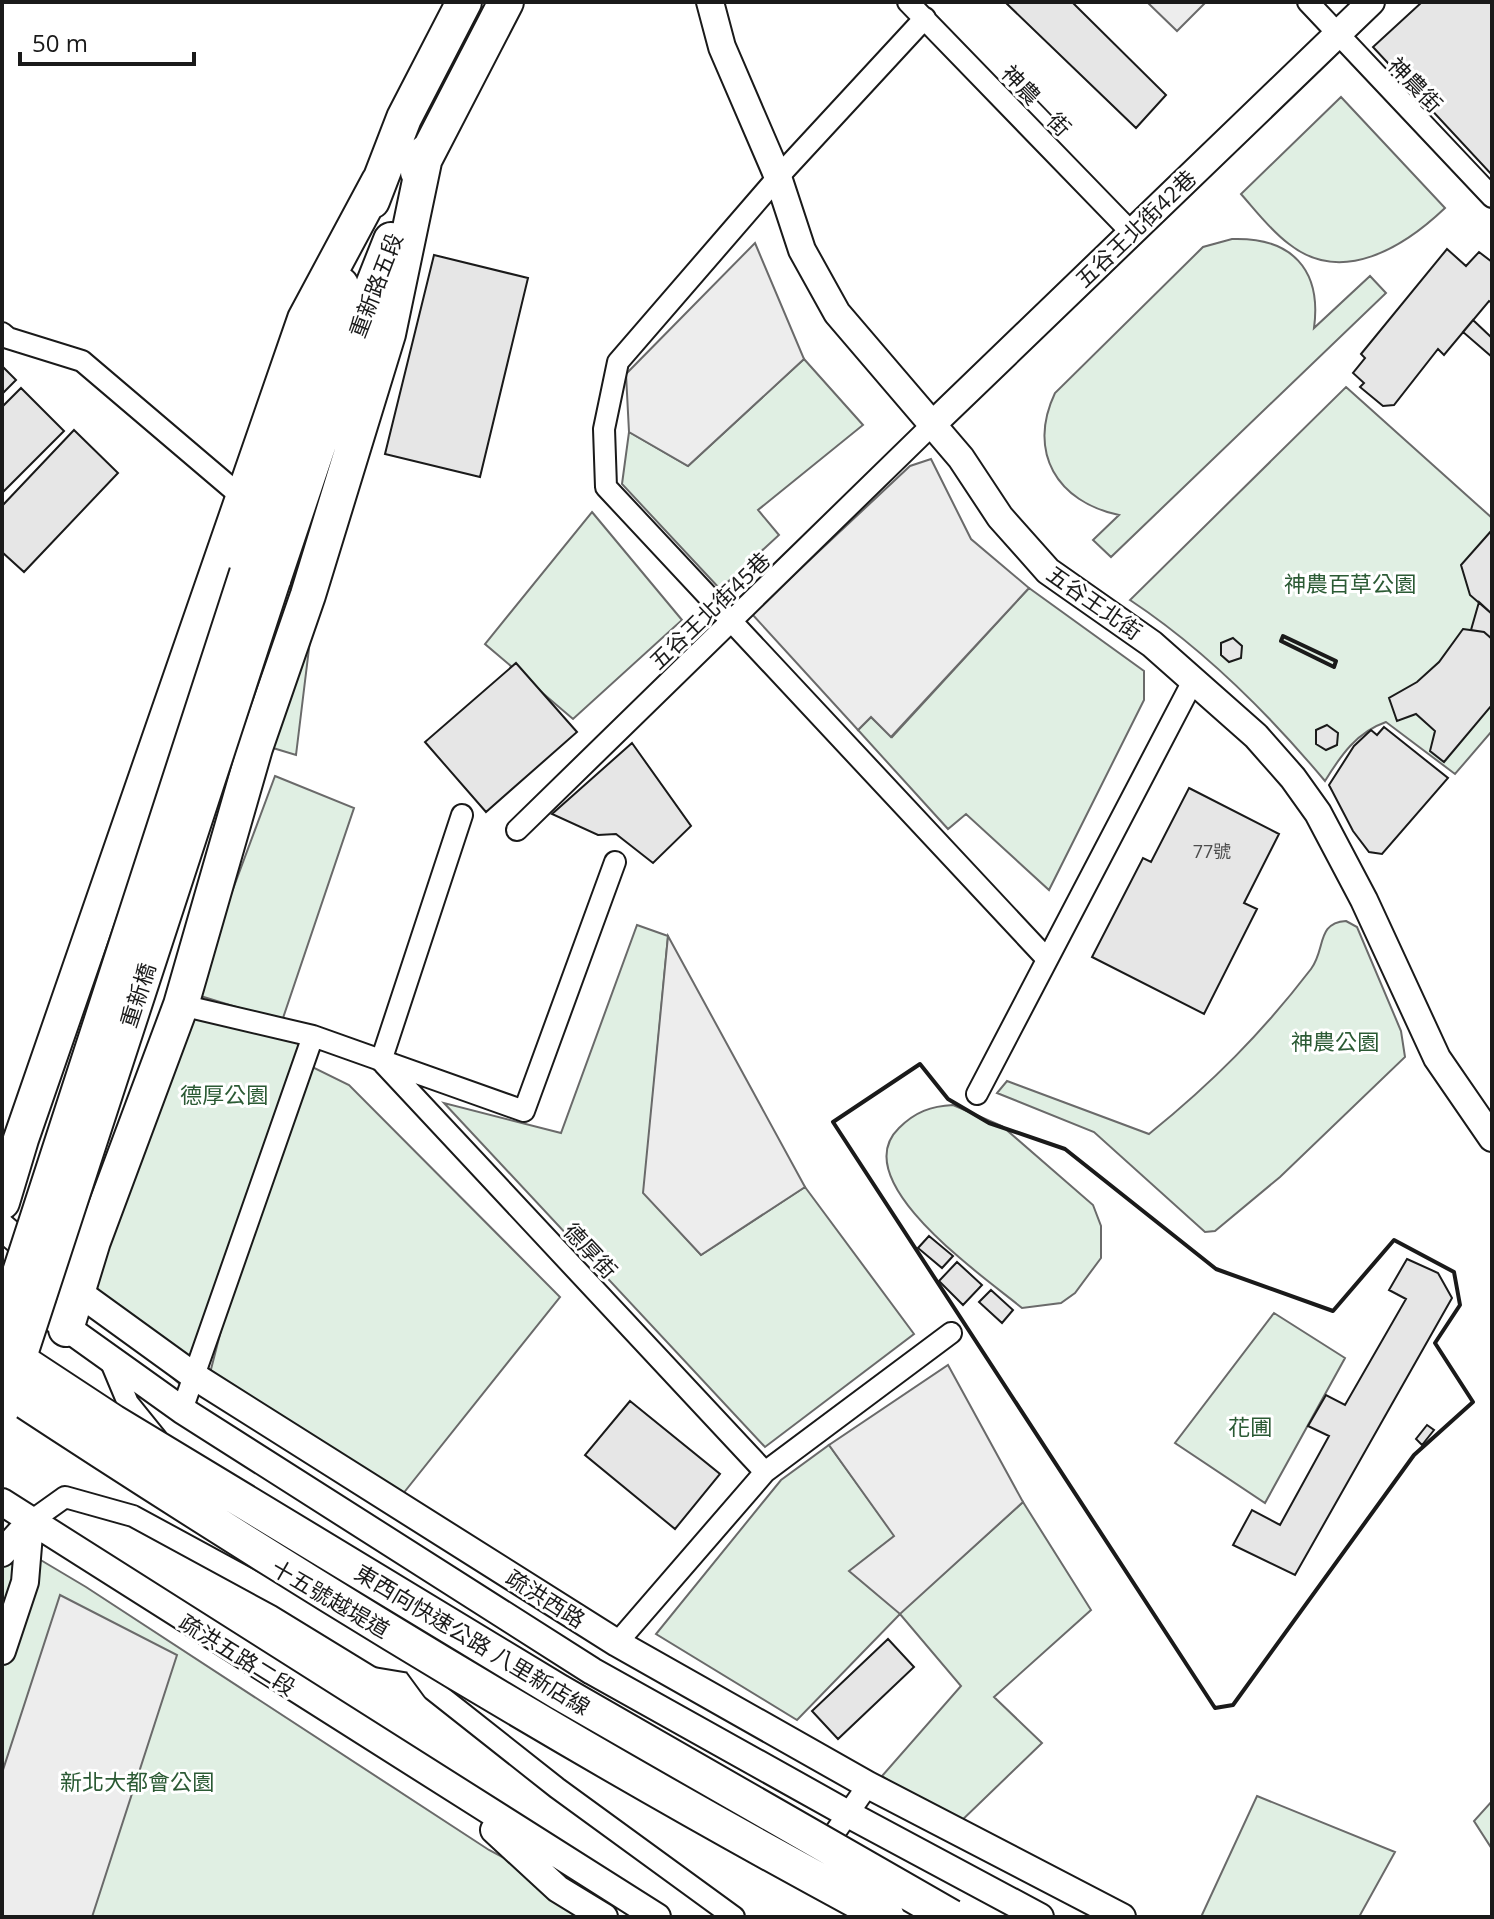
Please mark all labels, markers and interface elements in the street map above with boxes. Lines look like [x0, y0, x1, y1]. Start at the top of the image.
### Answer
scale bar [20, 16, 194, 66]
text: 50 m [32, 26, 88, 59]
street label: 神農街 [1382, 50, 1450, 118]
street label: 神農一街 [996, 58, 1078, 142]
street label: 五谷王北街42巷 [1068, 163, 1202, 293]
street label: 重新路五段 [341, 228, 409, 342]
street label: 五谷王北街45巷 [642, 545, 776, 675]
street label: 五谷王北街 [1041, 558, 1149, 646]
park label: 神農百草公園 [1284, 568, 1416, 598]
house number: 77號 [1193, 839, 1231, 863]
street label: 重新橋 [113, 959, 161, 1031]
park label: 神農公園 [1291, 1026, 1379, 1056]
park label: 德厚公園 [180, 1079, 268, 1109]
street label: 德厚街 [558, 1216, 624, 1284]
park label: 花圃 [1228, 1411, 1272, 1441]
street label: 十五號越堤道 [266, 1552, 396, 1644]
street label: 東西向快速公路 八里新店線 [350, 1557, 596, 1721]
street label: 疏洪西路 [501, 1562, 591, 1634]
street label: 疏洪五路二段 [174, 1606, 302, 1702]
park label: 新北大都會公園 [60, 1766, 214, 1796]

